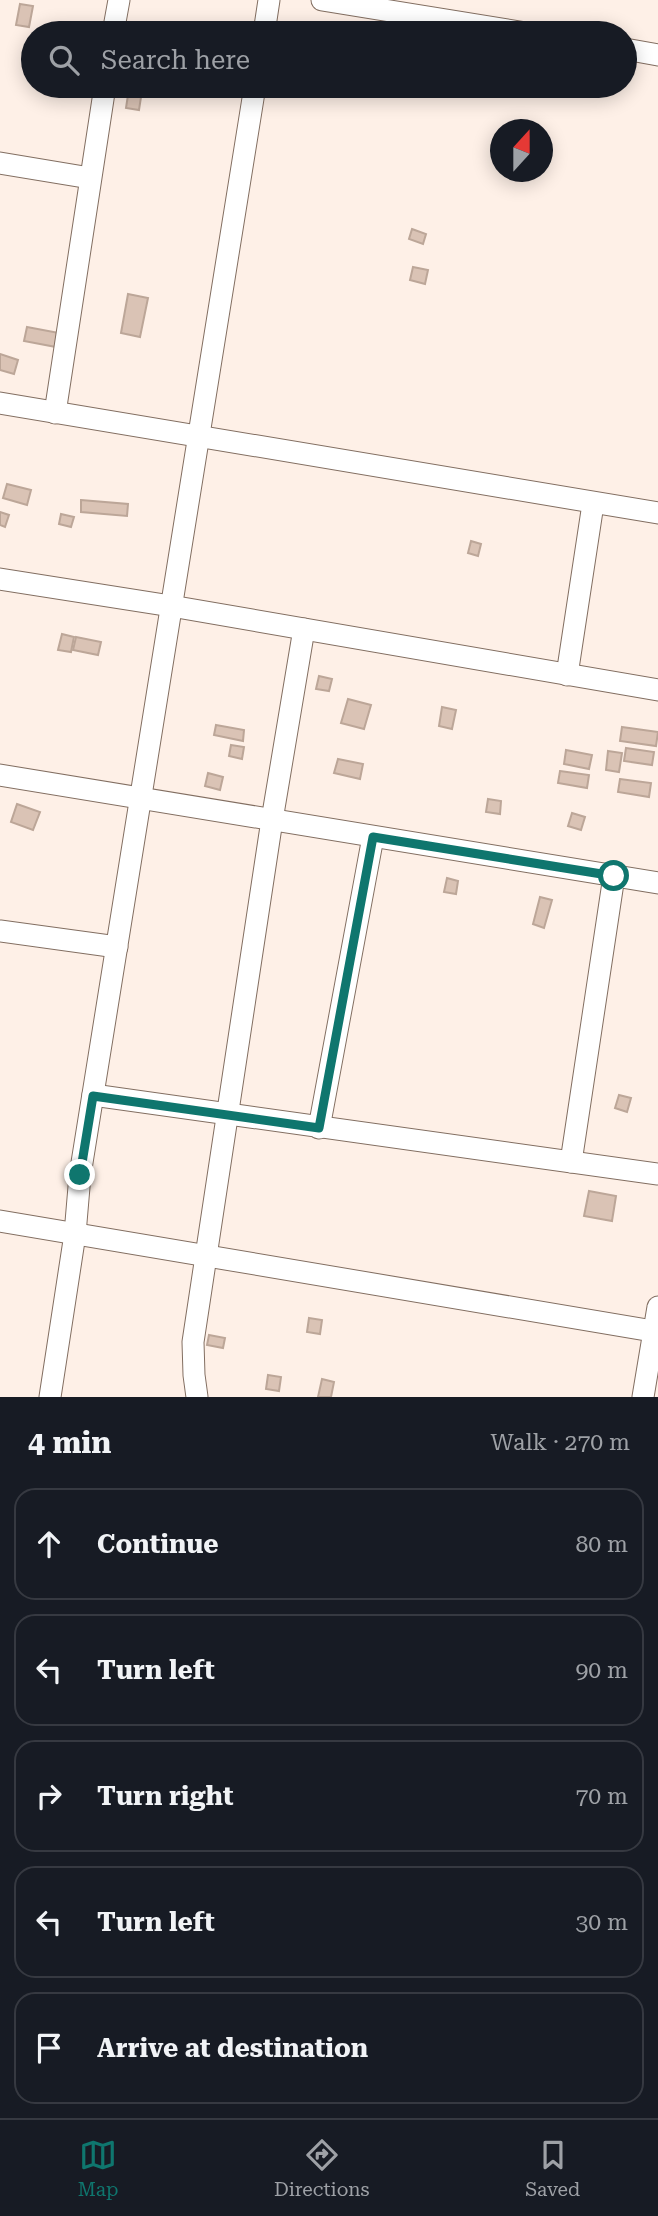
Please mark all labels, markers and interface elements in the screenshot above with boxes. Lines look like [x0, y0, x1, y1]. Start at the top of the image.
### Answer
search box [21, 21, 637, 98]
icon: search [45, 41, 83, 79]
text: Search here [101, 45, 250, 75]
north arrow [490, 119, 553, 182]
route start [598, 860, 629, 891]
route end [64, 1159, 95, 1190]
text: 4 min [28, 1425, 111, 1460]
text: Walk · 270 m [491, 1429, 630, 1456]
icon: ahead [30, 1525, 68, 1563]
text: Continue [97, 1529, 219, 1559]
text: 80 m [575, 1531, 628, 1558]
icon: left [30, 1651, 68, 1689]
text: Turn left [97, 1655, 215, 1685]
text: 90 m [575, 1657, 628, 1684]
icon: right [30, 1777, 68, 1815]
text: Turn right [97, 1781, 233, 1811]
text: 70 m [575, 1783, 628, 1810]
icon: left [30, 1903, 68, 1941]
text: Turn left [97, 1907, 215, 1937]
text: 30 m [575, 1909, 628, 1936]
icon: arrive [30, 2029, 68, 2067]
text: Arrive at destination [97, 2033, 368, 2063]
tab: Map [78, 2136, 118, 2201]
tab: Directions [274, 2136, 370, 2201]
tab: Saved [525, 2136, 580, 2201]

